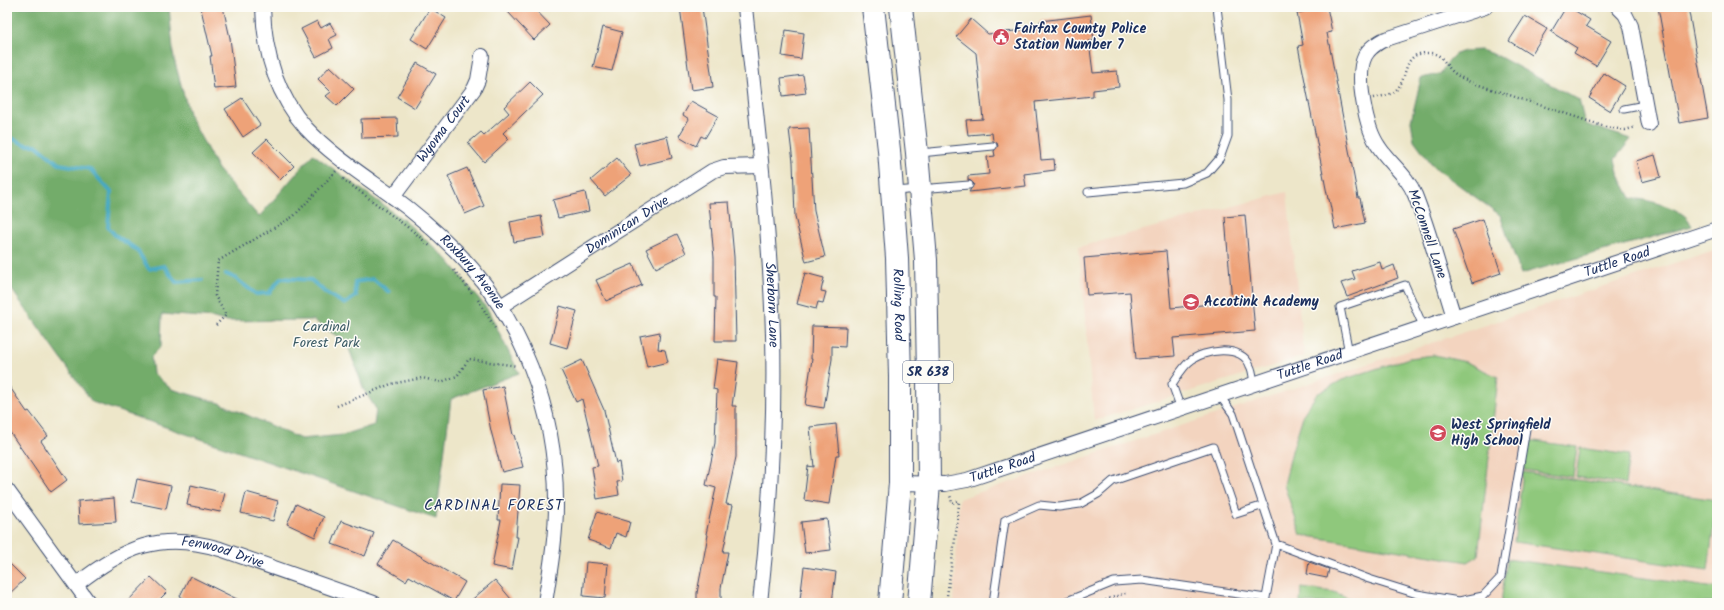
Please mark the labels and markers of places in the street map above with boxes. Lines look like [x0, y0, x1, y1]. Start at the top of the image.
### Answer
place label: Fairfax County Police Station Number 7 [1014, 18, 1147, 56]
public building icon: Fairfax County Police Station Number 7 [991, 27, 1011, 47]
place label: Accotink Academy [1204, 291, 1320, 313]
school or university icon: Accotink Academy [1181, 292, 1201, 312]
place label: West Springfield High School [1451, 414, 1551, 452]
school or university icon: West Springfield High School [1428, 423, 1448, 443]

